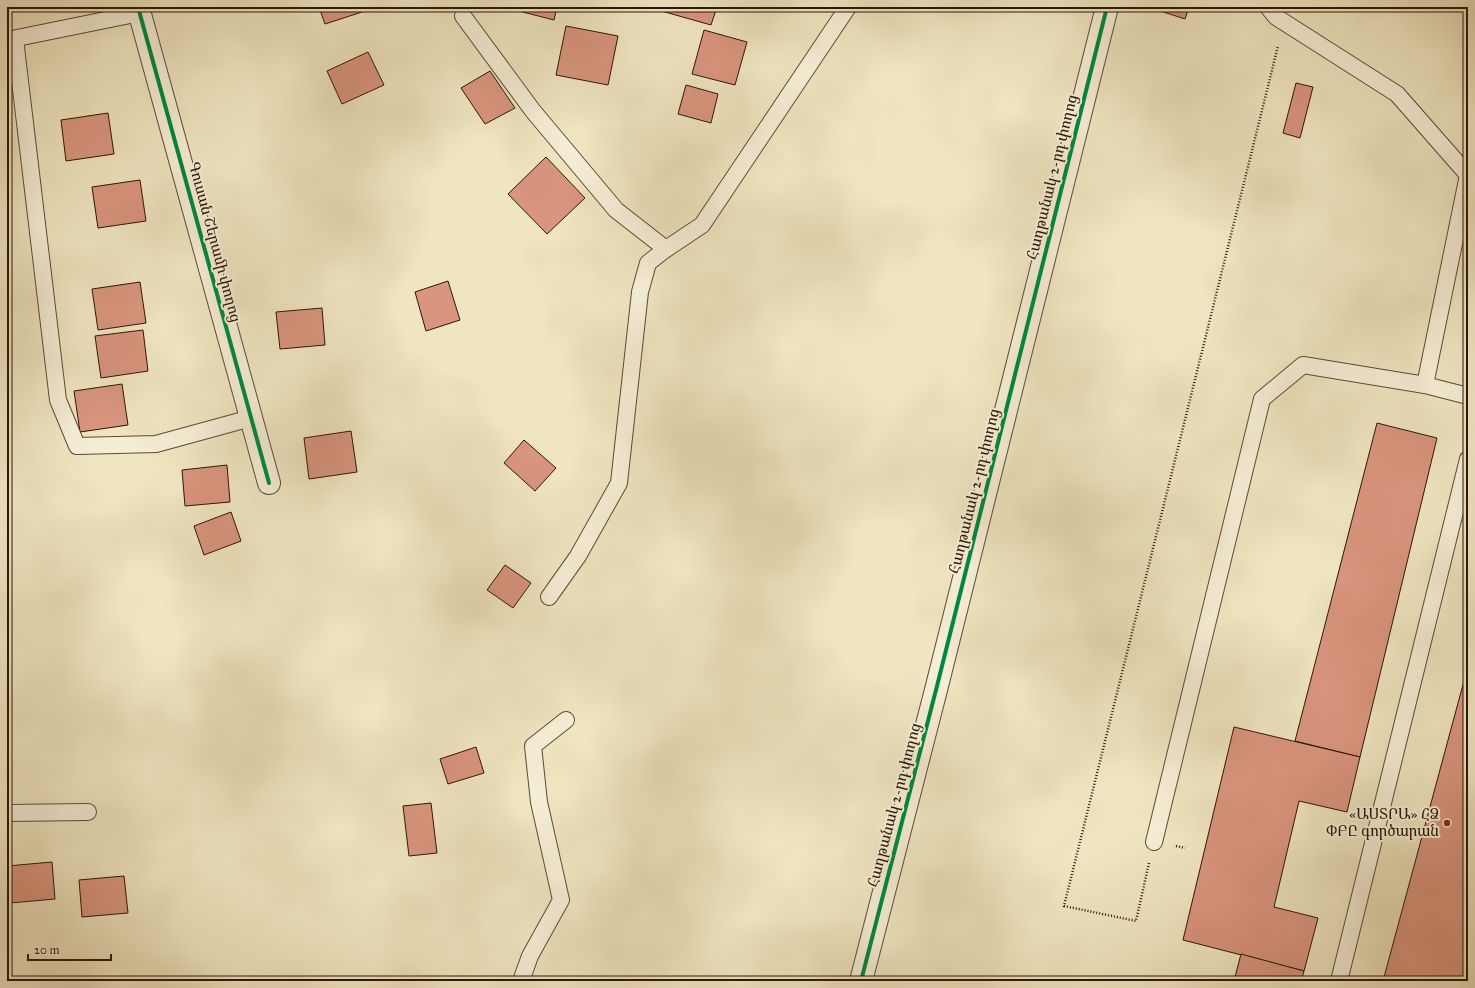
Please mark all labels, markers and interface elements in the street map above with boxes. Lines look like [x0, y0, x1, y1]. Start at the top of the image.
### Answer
street label: Հաղթանակ 2-րդ փողոց [1023, 93, 1081, 261]
street label: Գուսան Շերամի փողոց [185, 160, 245, 324]
street label: Հաղթանակ 2-րդ փողոց [945, 407, 1003, 575]
street label: Հաղթանակ 2-րդ փողոց [863, 721, 925, 889]
place label: «ԱՍՏՐԱ» ՀՁ ՓԲԸ գործարան [1326, 805, 1439, 840]
marker: «ԱՍՏՐԱ» ՀՁ ՓԲԸ գործարան [1442, 818, 1452, 828]
scale bar [28, 936, 111, 962]
text: 20 m [34, 943, 60, 957]

